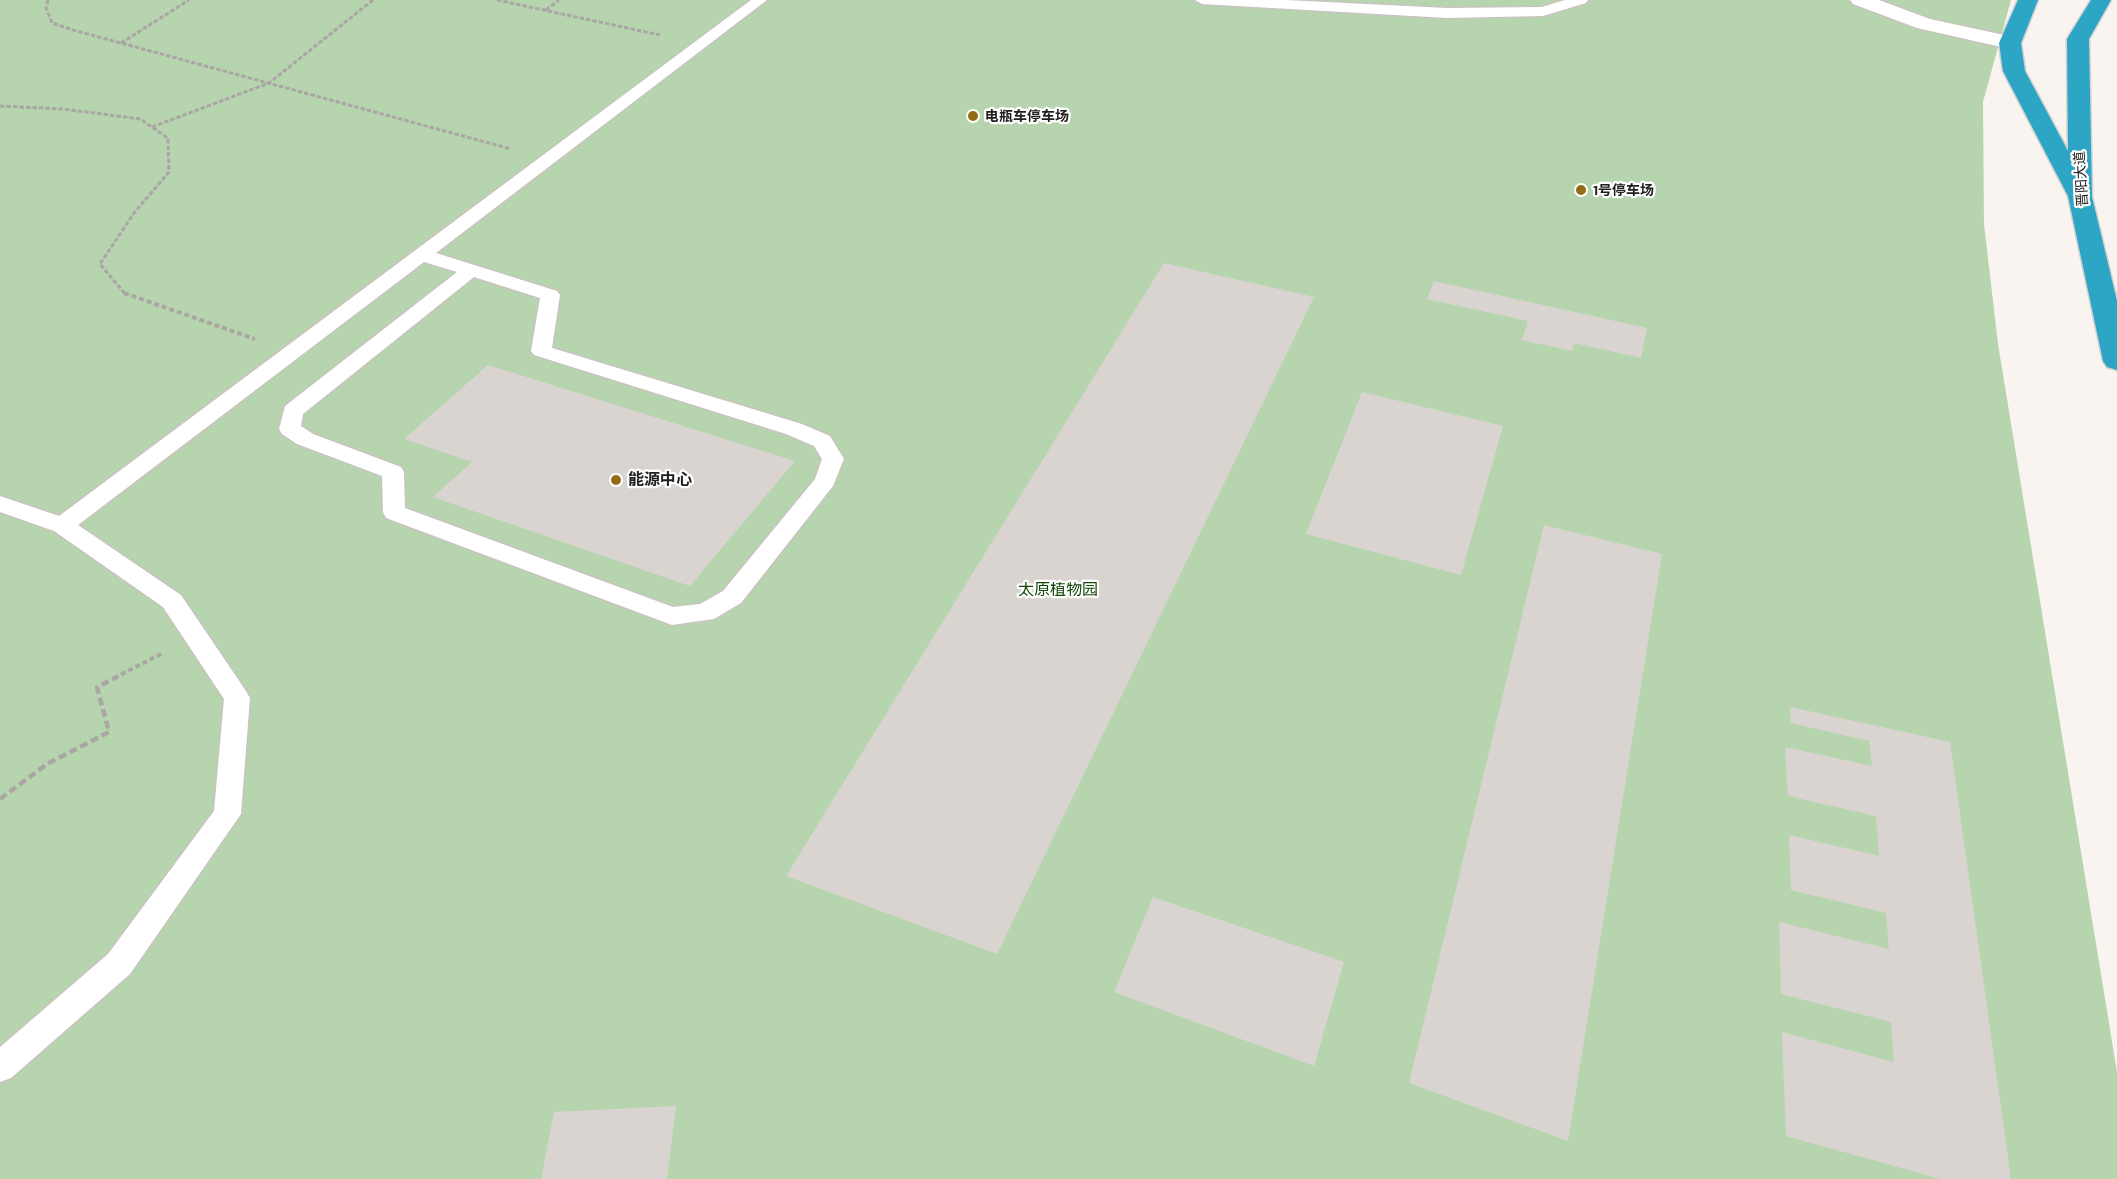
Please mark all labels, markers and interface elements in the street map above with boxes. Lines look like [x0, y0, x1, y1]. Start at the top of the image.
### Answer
place label: 电瓶车停车场 [985, 108, 1069, 124]
marker: 电瓶车停车场 [966, 109, 980, 123]
street label: 晋阳大道 [2071, 150, 2091, 208]
place label: 1号停车场 [1593, 182, 1654, 198]
marker: 1号停车场 [1574, 183, 1588, 197]
place label: 能源中心 [628, 470, 692, 490]
marker: 能源中心 [609, 473, 623, 487]
park label: 太原植物园 [1018, 580, 1098, 600]

